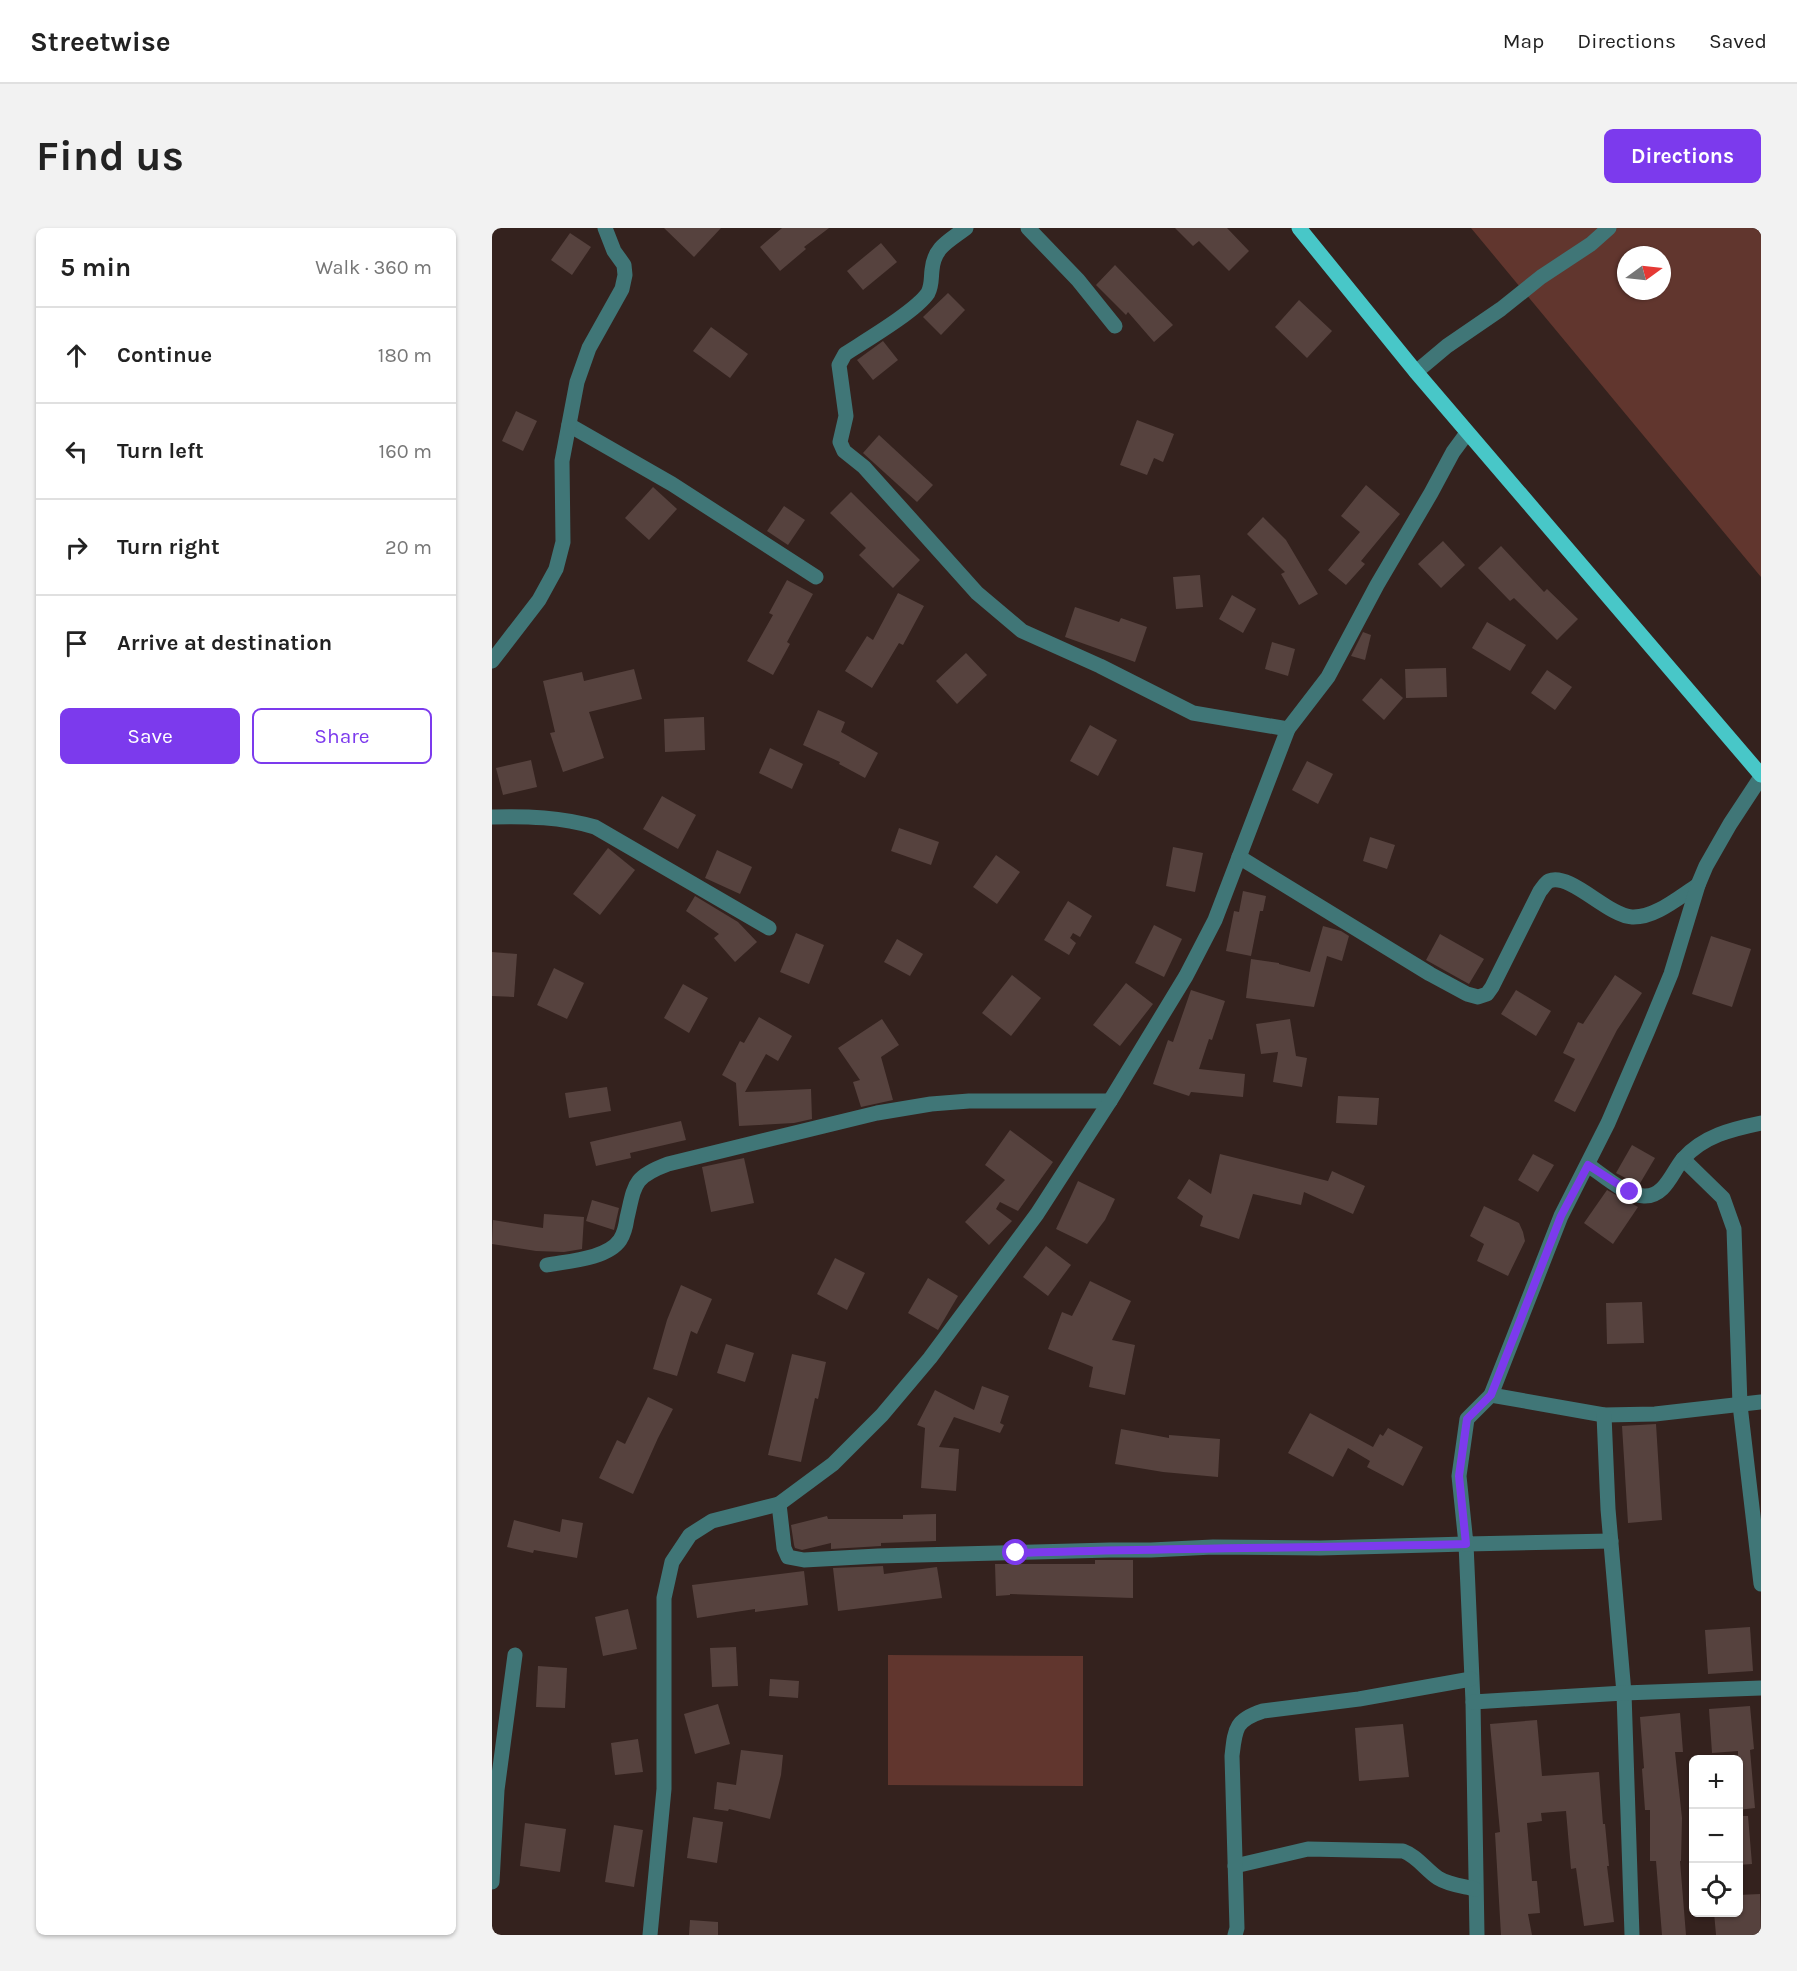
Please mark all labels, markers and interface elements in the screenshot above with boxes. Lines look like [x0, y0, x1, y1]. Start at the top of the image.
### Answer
text: Streetwise [30, 25, 171, 58]
text: Map [1503, 29, 1544, 53]
text: Directions [1577, 29, 1676, 53]
text: Saved [1709, 29, 1767, 53]
button: Directions [1604, 129, 1761, 183]
text: Find us [36, 131, 184, 181]
north arrow [1617, 246, 1671, 300]
text: 5 min [60, 252, 131, 283]
text: Walk · 360 m [315, 256, 432, 279]
icon: ahead [60, 339, 93, 372]
text: Continue [117, 342, 212, 368]
text: 180 m [378, 344, 432, 367]
icon: left [60, 435, 93, 468]
text: Turn left [117, 438, 204, 464]
text: 160 m [379, 440, 432, 463]
icon: right [60, 531, 93, 564]
text: Turn right [117, 534, 220, 560]
text: 20 m [385, 536, 432, 559]
icon: arrive [60, 627, 93, 660]
text: Arrive at destination [117, 630, 332, 656]
button: Save [60, 708, 240, 764]
button: Share [252, 708, 432, 764]
route end [1616, 1178, 1642, 1204]
route start [1002, 1539, 1028, 1565]
map controls [1689, 1755, 1743, 1917]
button: + [1689, 1755, 1743, 1809]
button: − [1689, 1809, 1743, 1863]
button: locate [1689, 1863, 1743, 1917]

